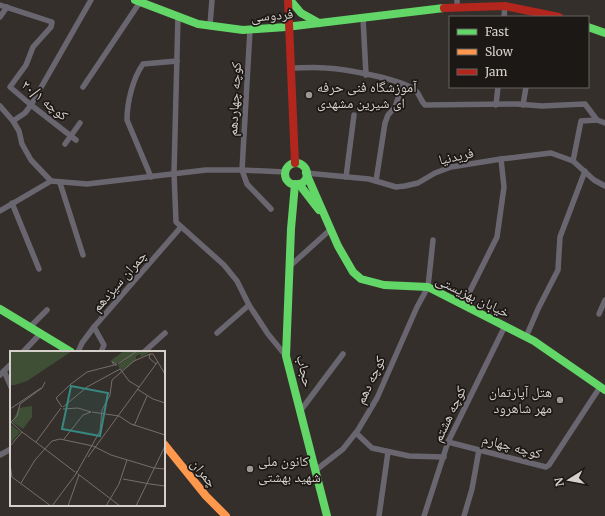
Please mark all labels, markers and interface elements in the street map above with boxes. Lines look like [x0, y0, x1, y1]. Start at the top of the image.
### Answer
street label: فردوسی [250, 4, 294, 26]
legend [449, 16, 589, 88]
text: Fast [485, 24, 509, 39]
text: Slow [485, 44, 514, 59]
street label: کوچه چهاردهم [223, 61, 246, 137]
text: Jam [484, 64, 508, 79]
street label: کوچه ۲۰/۱ [18, 76, 72, 124]
place label: آموزشگاه فنی حرفه ای شیرین مشهدی [317, 78, 417, 112]
marker: آموزشگاه فنی حرفه ای شیرین مشهدی [304, 90, 314, 100]
street label: فریدنیا [437, 143, 475, 169]
street label: چمران سیزدهم [87, 247, 151, 316]
street label: خیابان بهزیستی [433, 270, 513, 322]
inset map [10, 351, 165, 506]
street label: حجاب [293, 353, 317, 389]
street label: کوچه دهم [351, 353, 390, 407]
street label: کوچه هشتم [428, 383, 471, 445]
place label: هتل آپارتمان مهر شاهرود [489, 383, 552, 417]
marker: هتل آپارتمان مهر شاهرود [555, 395, 565, 405]
street label: کوچه چهارم [480, 429, 544, 464]
place label: کانون ملی شهید بهشتی [258, 452, 321, 486]
street label: چمران [187, 455, 221, 491]
north arrow [549, 460, 589, 500]
marker: کانون ملی شهید بهشتی [245, 464, 255, 474]
text: N [551, 476, 567, 488]

